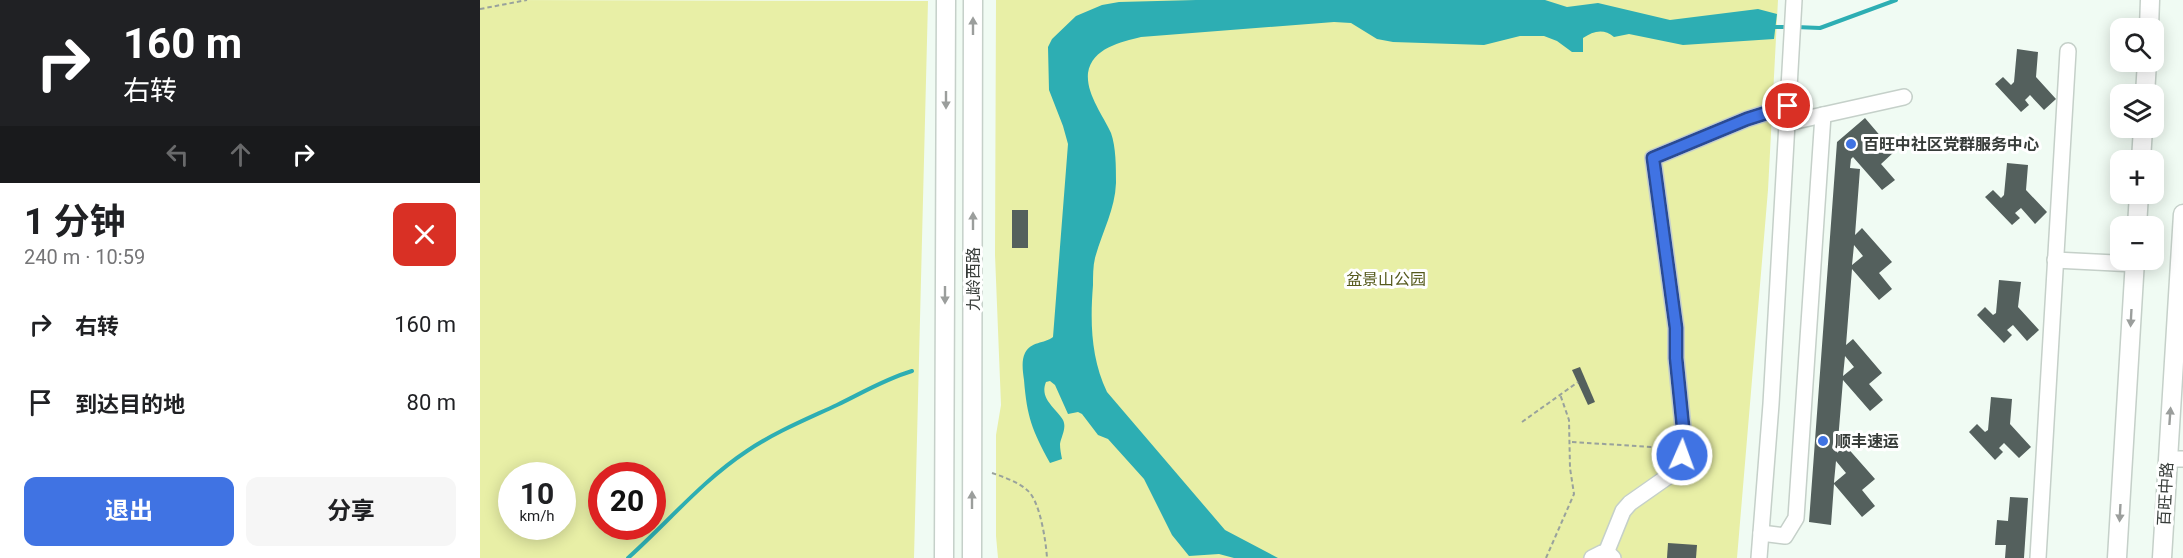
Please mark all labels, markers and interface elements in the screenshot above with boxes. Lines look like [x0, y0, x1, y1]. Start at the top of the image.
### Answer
one-way arrow [968, 16, 978, 35]
map controls [2110, 18, 2164, 270]
button: search [2110, 18, 2164, 72]
text: 160 m [123, 19, 242, 68]
icon: right [24, 24, 102, 102]
text: 右转 [123, 75, 177, 107]
pin [1762, 80, 1813, 131]
button: layers [2110, 84, 2164, 138]
icon: arrive [1771, 89, 1804, 122]
one-way arrow [941, 91, 951, 110]
place label: 百旺中社区党群服务中心 [1863, 135, 2039, 154]
marker: 百旺中社区党群服务中心 [1844, 137, 1858, 151]
icon: left [161, 138, 194, 171]
icon: ahead [224, 138, 257, 171]
icon: right [287, 138, 320, 171]
button: + [2110, 150, 2164, 204]
text: 1 分钟 [24, 201, 126, 243]
button: close [393, 203, 456, 266]
one-way arrow [968, 211, 978, 230]
button: − [2110, 216, 2164, 270]
text: 240 m · 10:59 [24, 245, 145, 269]
street label: 九龄西路 [964, 247, 983, 311]
park label: 盆景山公园 [1346, 270, 1426, 289]
one-way arrow [940, 286, 950, 305]
icon: right [24, 308, 57, 341]
one-way arrow [2127, 308, 2136, 327]
text: 160 m [394, 312, 456, 337]
text: 右转 [75, 314, 119, 339]
icon: arrive [24, 386, 57, 419]
text: 80 m [407, 390, 456, 415]
text: 到达目的地 [75, 392, 185, 417]
one-way arrow [2166, 406, 2175, 425]
position arrow [1650, 423, 1714, 487]
place label: 顺丰速运 [1835, 432, 1899, 451]
marker: 顺丰速运 [1816, 434, 1830, 448]
speed limit sign: 20 [588, 462, 666, 540]
street label: 百旺中路 [2154, 462, 2177, 526]
text: 10 [520, 476, 554, 511]
button: 退出 [24, 477, 234, 546]
button: 分享 [246, 477, 456, 546]
one-way arrow [967, 490, 977, 509]
one-way arrow [2115, 503, 2124, 522]
text: km/h [519, 507, 555, 525]

